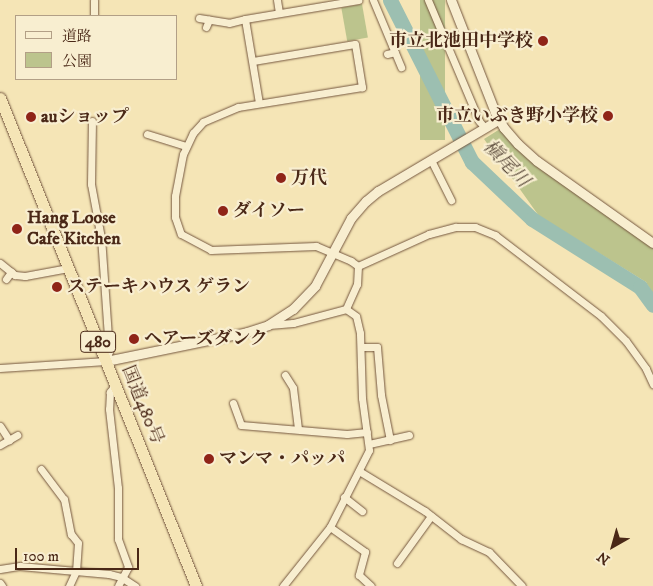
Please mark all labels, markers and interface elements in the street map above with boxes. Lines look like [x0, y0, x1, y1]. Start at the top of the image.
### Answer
legend [15, 15, 178, 80]
text: 道路 [62, 27, 92, 46]
place label: 市立北池田中学校 [389, 30, 533, 52]
marker: 市立北池田中学校 [537, 35, 549, 47]
text: 公園 [62, 52, 92, 71]
place label: 市立いぶき野小学校 [436, 105, 598, 127]
place label: auショップ [41, 106, 129, 128]
marker: 市立いぶき野小学校 [602, 110, 614, 122]
marker: auショップ [25, 111, 37, 123]
water label: 槇尾川 [478, 136, 534, 192]
place label: 万代 [291, 167, 327, 189]
marker: 万代 [275, 172, 287, 184]
place label: ダイソー [233, 200, 305, 222]
marker: ダイソー [217, 205, 229, 217]
place label: Hang Loose Cafe Kitchen [27, 208, 121, 250]
marker: Hang Loose Cafe Kitchen [11, 223, 23, 235]
place label: ステーキハウス ゲラン [67, 276, 251, 298]
marker: ステーキハウス ゲラン [51, 281, 63, 293]
road number: 480 [79, 328, 117, 356]
place label: ヘアーズダンク [144, 328, 269, 350]
marker: ヘアーズダンク [128, 333, 140, 345]
street label: 国道480号 [116, 362, 168, 448]
place label: マンマ・パッパ [219, 448, 345, 470]
marker: マンマ・パッパ [203, 453, 215, 465]
north arrow [588, 521, 638, 571]
scale bar [18, 538, 141, 570]
text: 100 m [23, 547, 59, 566]
text: N [594, 547, 614, 568]

